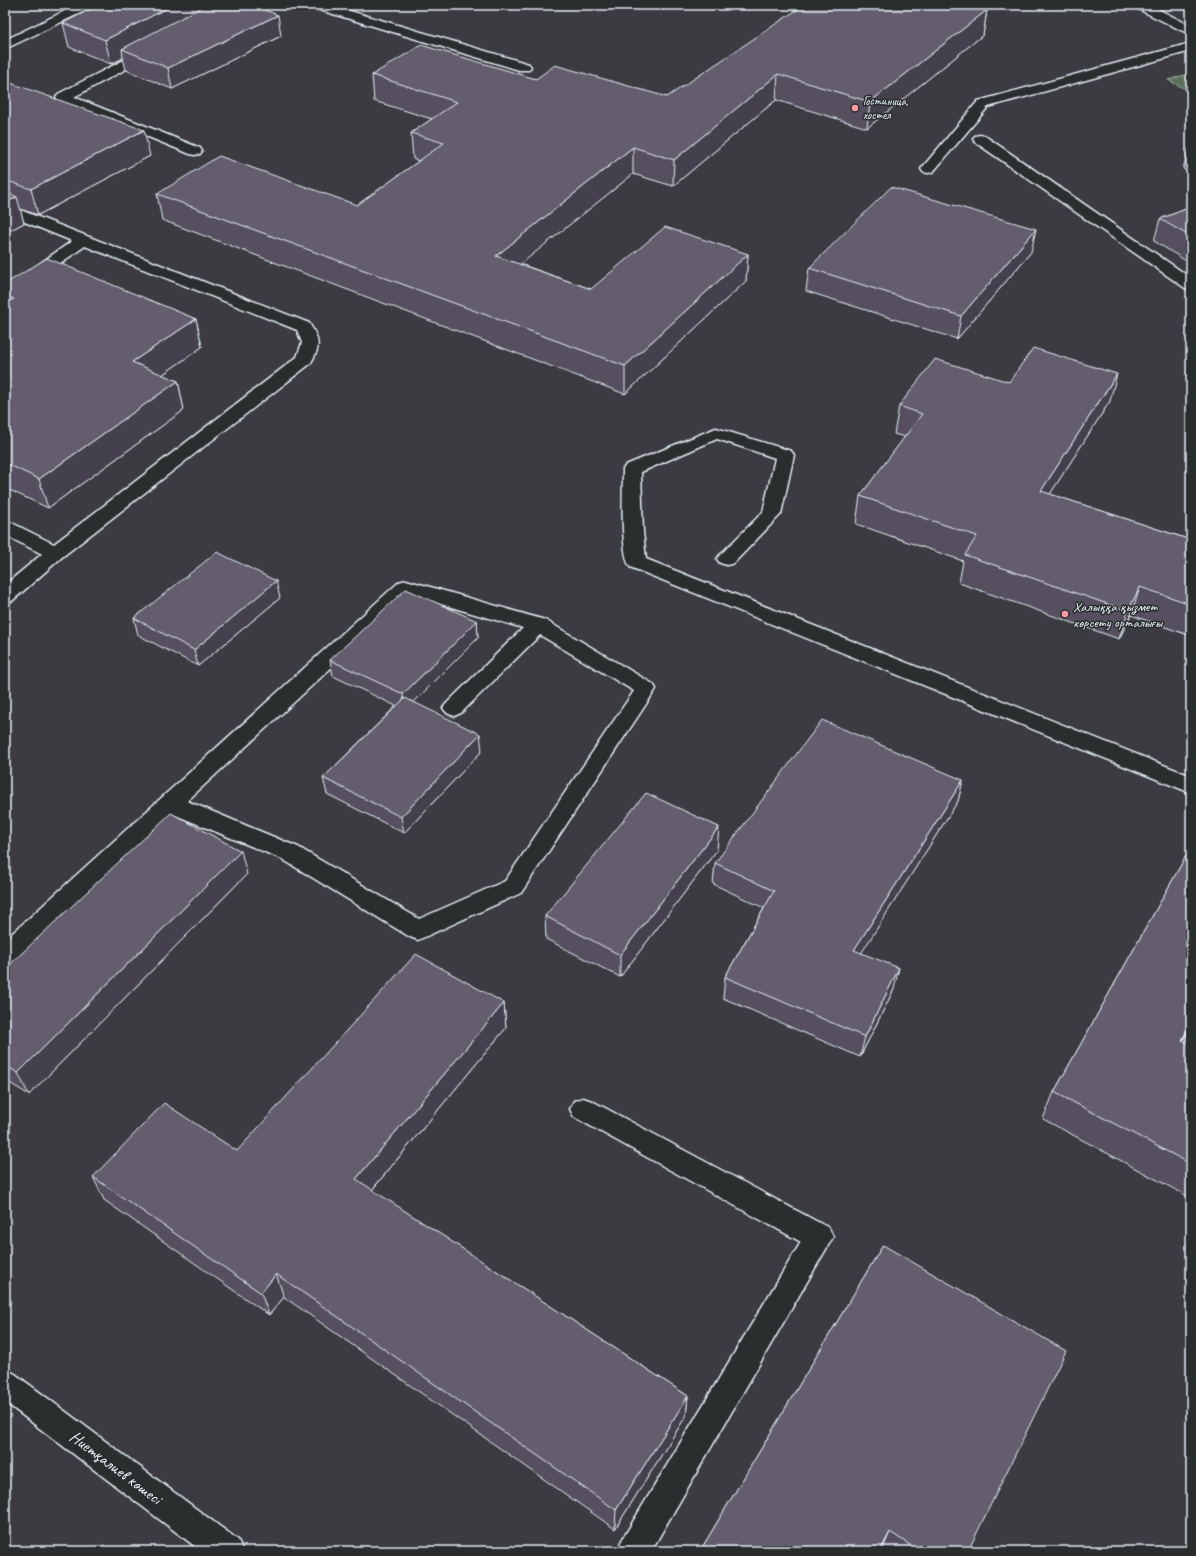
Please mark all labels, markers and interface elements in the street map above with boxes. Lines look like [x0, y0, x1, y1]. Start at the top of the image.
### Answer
place label: Гостиница, хостел [863, 93, 908, 123]
marker: Гостиница, хостел [850, 103, 860, 113]
place label: Халыққа қызмет көрсету орталығы [1073, 598, 1164, 631]
marker: Халыққа қызмет көрсету орталығы [1060, 609, 1070, 619]
street label: Ниетқалиев көшесі [66, 1426, 167, 1510]

